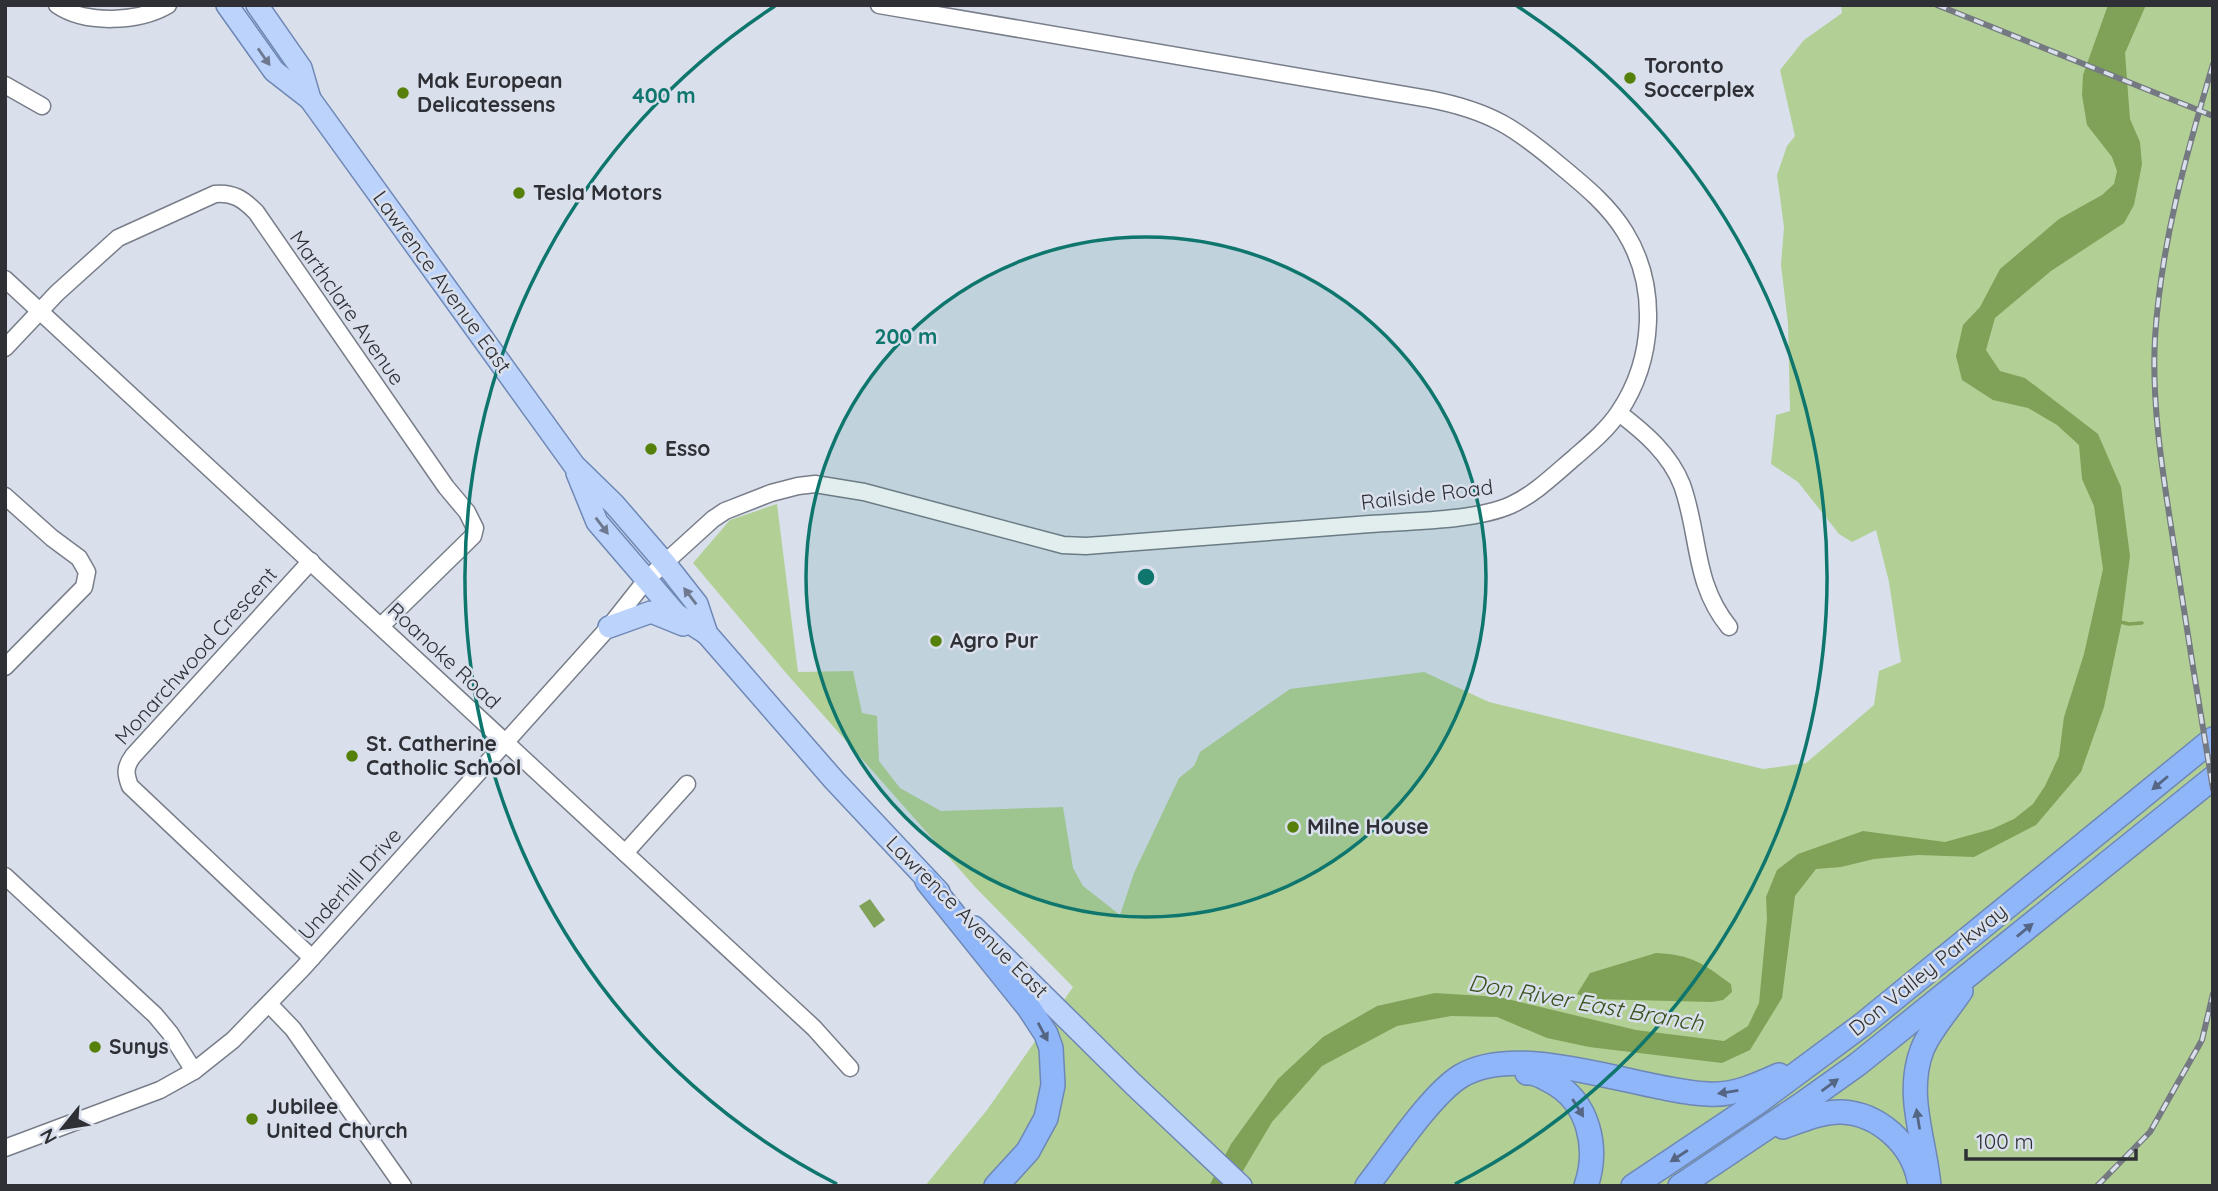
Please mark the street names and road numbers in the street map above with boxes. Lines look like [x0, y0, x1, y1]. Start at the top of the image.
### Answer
street label: Lawrence Avenue East [368, 185, 518, 378]
street label: Marthclare Avenue [285, 225, 411, 390]
street label: Railside Road [1359, 473, 1494, 515]
street label: Monarchwood Crescent [109, 561, 282, 749]
street label: Roanoke Road [383, 596, 506, 714]
street label: Underhill Drive [292, 822, 406, 945]
street label: Lawrence Avenue East [881, 830, 1054, 1003]
street label: Don Valley Parkway [1843, 897, 2012, 1041]

